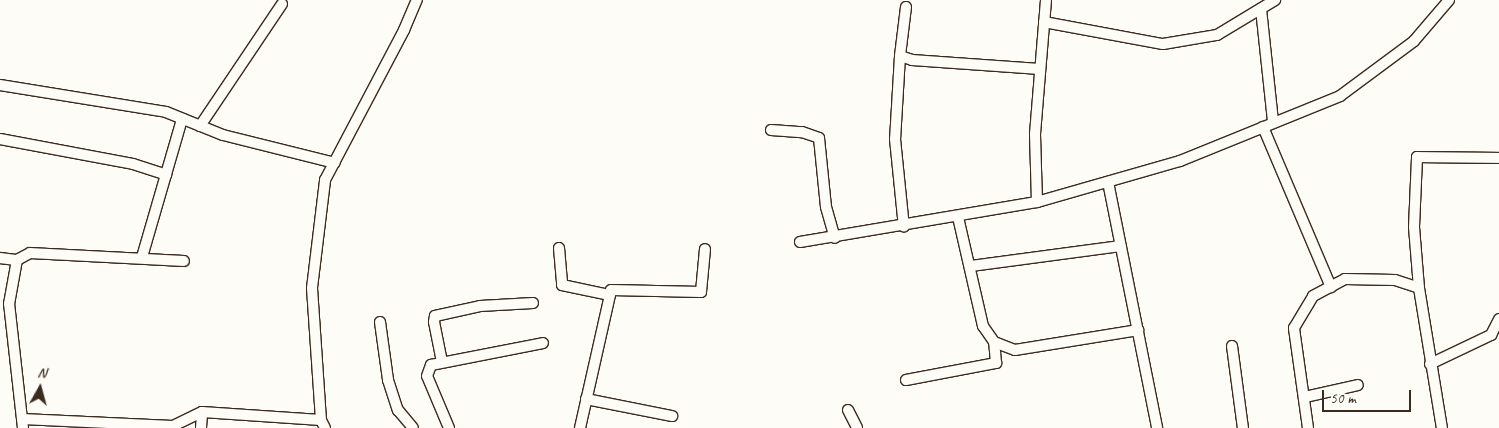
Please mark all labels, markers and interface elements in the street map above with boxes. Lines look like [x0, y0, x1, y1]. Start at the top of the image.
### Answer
north arrow [15, 363, 65, 413]
text: N [37, 364, 47, 382]
scale bar [1324, 380, 1413, 412]
text: 50 m [1330, 389, 1356, 408]

